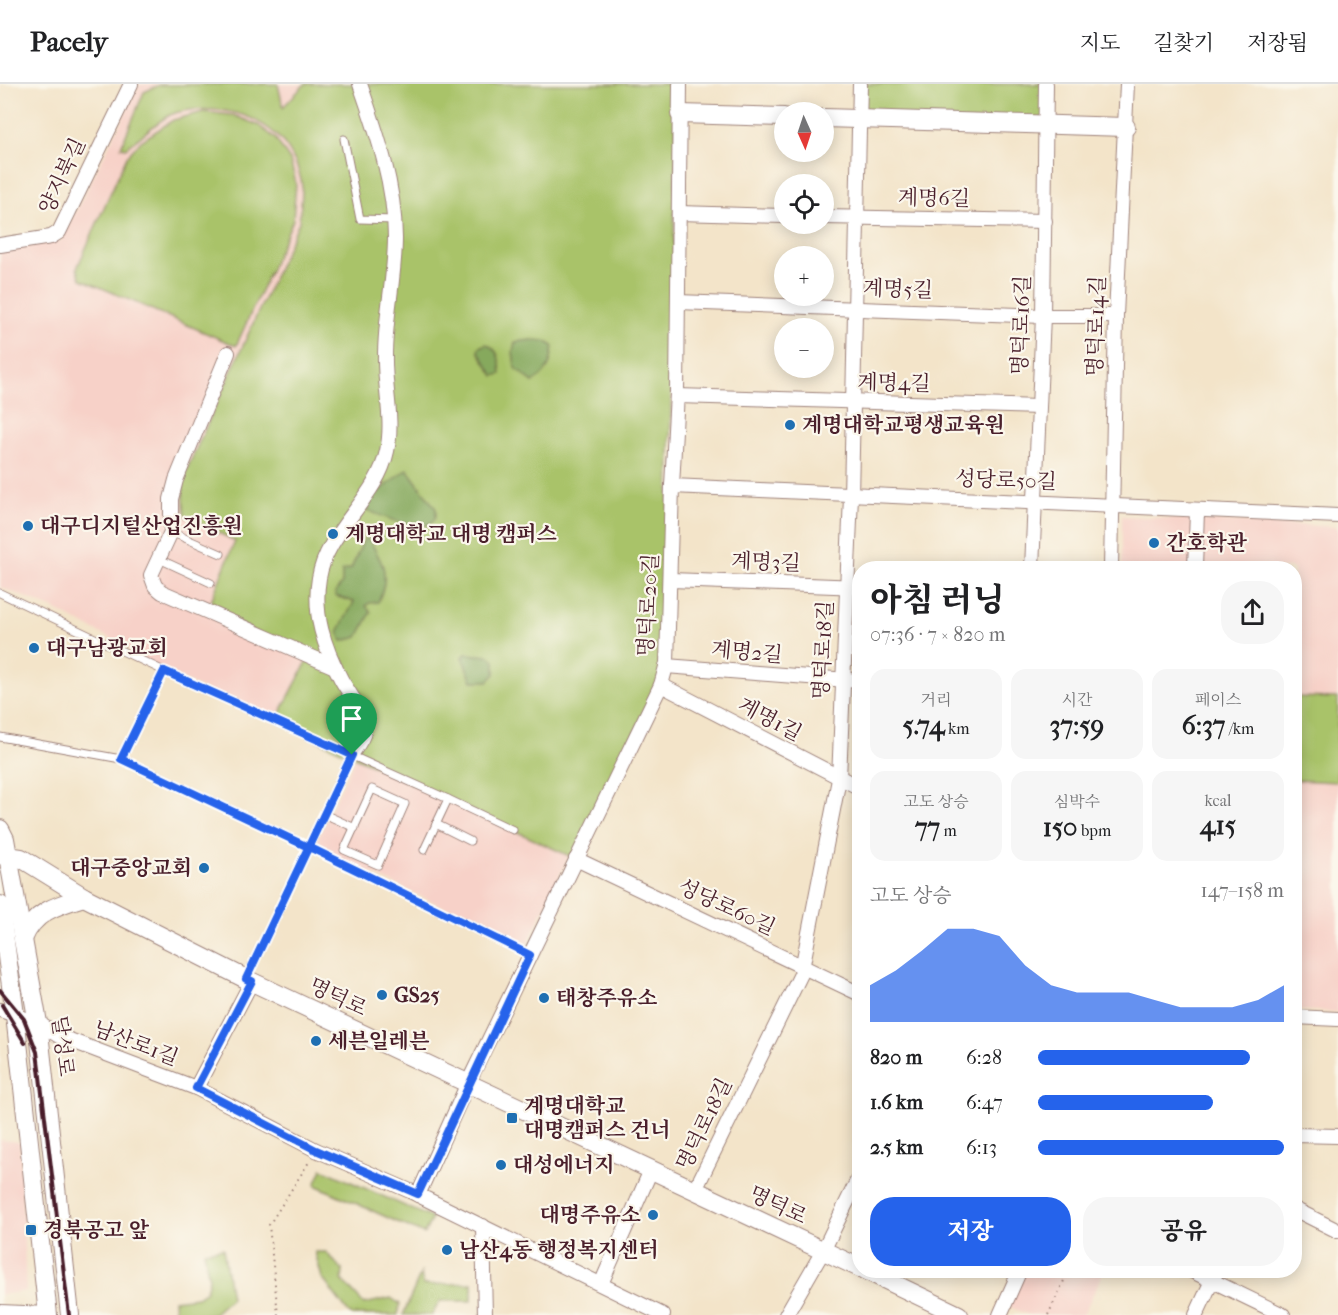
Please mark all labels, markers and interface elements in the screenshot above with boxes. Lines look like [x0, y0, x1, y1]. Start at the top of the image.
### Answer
text: Pacely [30, 25, 108, 58]
text: 지도 [1080, 31, 1120, 55]
text: 길찾기 [1153, 31, 1214, 55]
text: 저장됨 [1247, 31, 1308, 55]
north arrow [774, 102, 834, 162]
map controls [774, 102, 834, 378]
street label: 양지북길 [34, 134, 90, 218]
button: locate [774, 174, 834, 234]
street label: 계명6길 [898, 185, 970, 211]
button: + [774, 246, 834, 306]
street label: 명덕로16길 [1007, 275, 1035, 375]
street label: 명덕로14길 [1082, 275, 1110, 377]
street label: 계명5길 [863, 276, 933, 302]
button: − [774, 318, 834, 378]
street label: 계명4길 [857, 370, 931, 396]
place label: 계명대학교평생교육원 [802, 413, 1005, 437]
marker: 계명대학교평생교육원 [783, 418, 797, 432]
street label: 성당로50길 [955, 466, 1057, 494]
place label: 대구디지털산업진흥원 [40, 514, 243, 538]
marker: 대구디지털산업진흥원 [21, 519, 35, 533]
place label: 계명대학교 대명 캠퍼스 [345, 522, 557, 546]
marker: 계명대학교 대명 캠퍼스 [326, 527, 340, 541]
place label: 간호학관 [1166, 531, 1248, 555]
marker: 간호학관 [1147, 536, 1161, 550]
street label: 계명3길 [731, 549, 801, 575]
street label: 명덕로20길 [633, 553, 663, 657]
text: 아침 러닝 [870, 581, 1005, 620]
button: share [1221, 581, 1284, 644]
street label: 명덕로18길 [808, 600, 838, 700]
text: 07:36 · 7 × 820 m [870, 623, 1005, 646]
place label: 대구남광교회 [46, 636, 168, 660]
street label: 계명2길 [710, 637, 784, 667]
marker: 대구남광교회 [27, 641, 41, 655]
text: 거리 [921, 690, 951, 709]
text: 시간 [1062, 690, 1092, 709]
text: 페이스 [1195, 690, 1241, 709]
street label: 계명1길 [734, 692, 806, 746]
pin [326, 693, 377, 755]
icon: arrive [335, 702, 368, 735]
text: 5.74 [903, 710, 945, 741]
text: 37:59 [1050, 710, 1104, 741]
text: 6:37 [1182, 710, 1225, 741]
text: km [945, 719, 969, 738]
text: /km [1225, 719, 1254, 738]
text: kcal [1205, 791, 1231, 810]
text: 고도 상승 [903, 792, 969, 811]
text: 심박수 [1054, 792, 1100, 811]
text: 415 [1200, 810, 1236, 841]
text: 77 [915, 812, 940, 843]
text: 150 [1043, 812, 1077, 843]
text: m [940, 821, 957, 840]
text: bpm [1077, 821, 1111, 840]
place label: 대구중앙교회 [70, 856, 192, 880]
marker: 대구중앙교회 [197, 861, 211, 875]
street label: 성당로60길 [675, 874, 779, 940]
text: 147–158 m [1201, 879, 1284, 902]
text: 고도 상승 [870, 884, 952, 907]
street label: 명덕로 [305, 973, 371, 1021]
place label: GS25 [394, 983, 440, 1007]
place label: 태창주유소 [556, 986, 657, 1010]
marker: GS25 [375, 988, 389, 1002]
marker: 태창주유소 [537, 991, 551, 1005]
street label: 달성로 [47, 1014, 79, 1078]
street label: 남산로1길 [90, 1016, 182, 1070]
place label: 세븐일레븐 [328, 1029, 429, 1053]
marker: 세븐일레븐 [309, 1034, 323, 1048]
text: 820 m [870, 1046, 922, 1069]
text: 6:28 [966, 1046, 1002, 1069]
street label: 명덕로18길 [671, 1074, 737, 1174]
text: 1.6 km [870, 1091, 923, 1114]
text: 6:47 [966, 1091, 1003, 1114]
place label: 계명대학교 대명캠퍼스 건너 [524, 1094, 671, 1142]
marker: 계명대학교 대명캠퍼스 건너 [505, 1111, 519, 1125]
text: 2.5 km [870, 1136, 923, 1159]
text: 6:13 [966, 1136, 997, 1159]
place label: 대성에너지 [513, 1153, 614, 1177]
marker: 대성에너지 [494, 1158, 508, 1172]
street label: 명덕로 [745, 1181, 811, 1229]
button: 저장 [870, 1197, 1071, 1266]
button: 공유 [1083, 1197, 1284, 1266]
place label: 대명주유소 [540, 1203, 641, 1227]
marker: 대명주유소 [646, 1208, 660, 1222]
place label: 경북공고 앞 [43, 1218, 150, 1242]
marker: 경북공고 앞 [24, 1223, 38, 1237]
place label: 남산4동 행정복지센터 [459, 1238, 658, 1263]
marker: 남산4동 행정복지센터 [440, 1243, 454, 1257]

